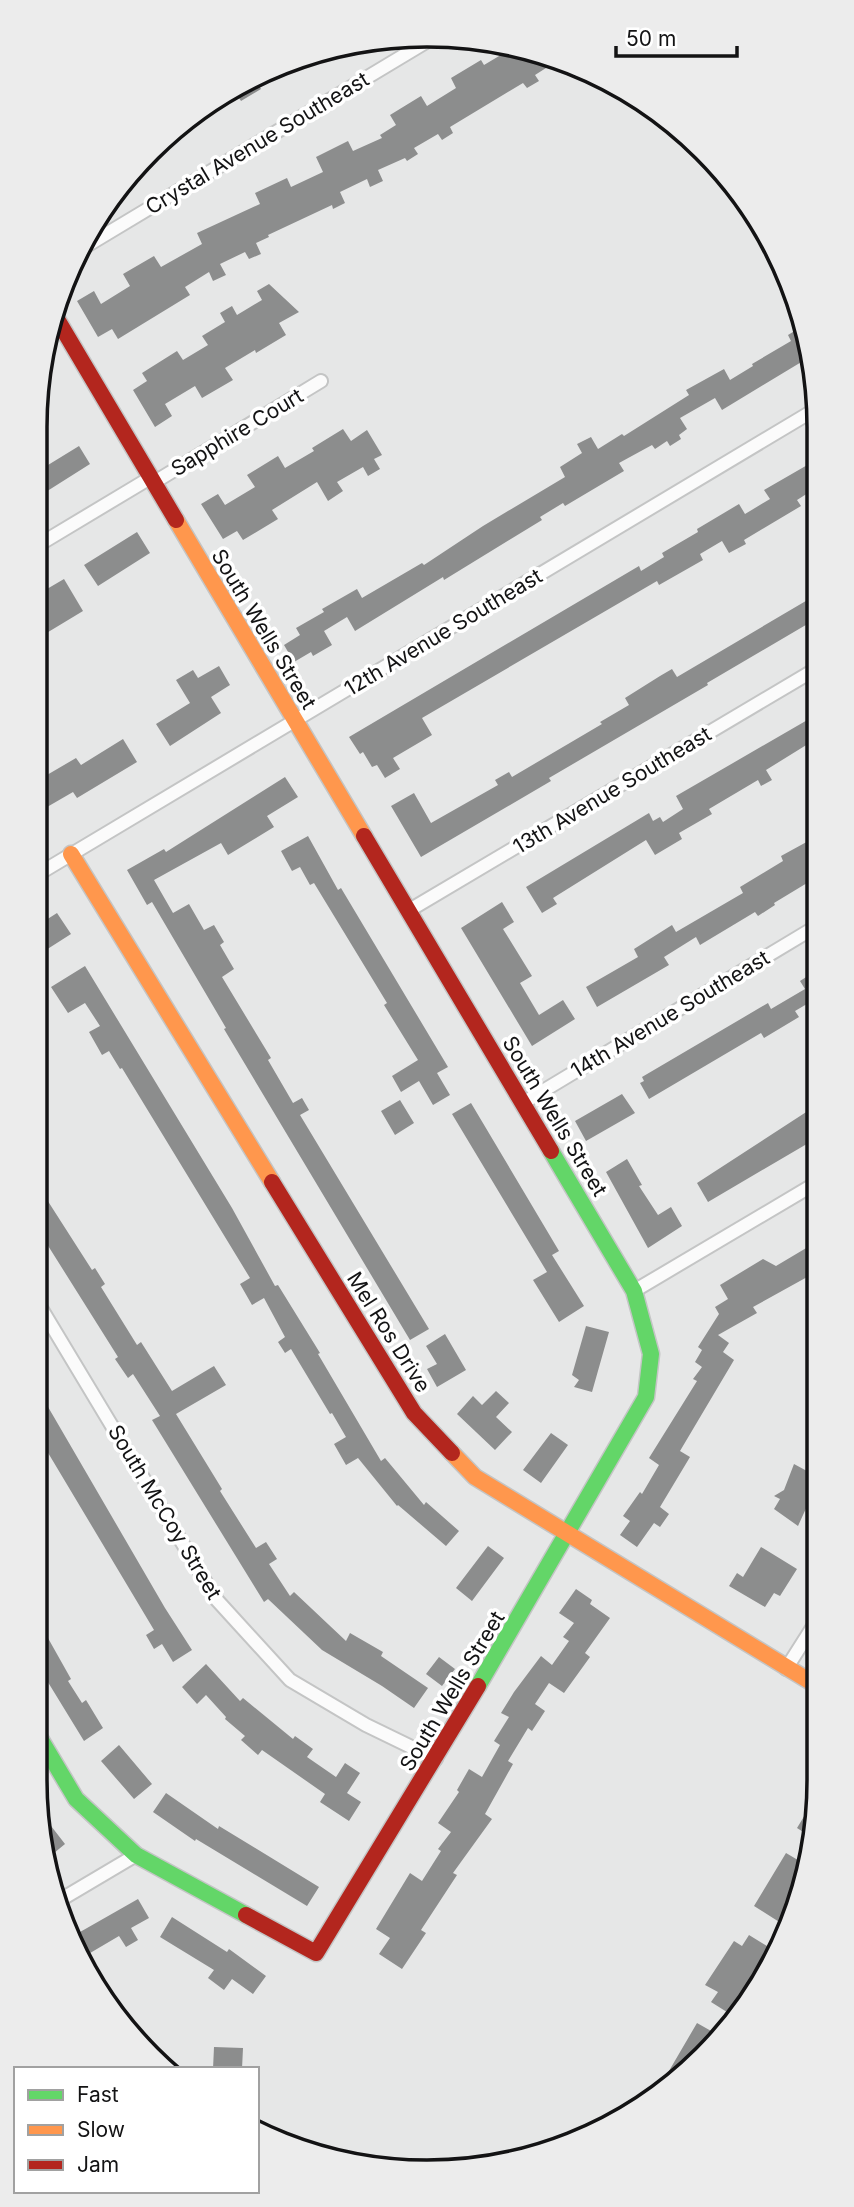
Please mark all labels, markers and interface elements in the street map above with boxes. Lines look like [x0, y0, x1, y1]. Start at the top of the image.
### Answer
scale bar [616, 14, 737, 58]
text: 50 m [626, 26, 676, 51]
street label: Crystal Avenue Southeast [141, 66, 373, 220]
street label: Sapphire Court [166, 383, 308, 481]
street label: South Wells Street [206, 545, 322, 714]
street label: 12th Avenue Southeast [340, 563, 546, 701]
street label: 13th Avenue Southeast [509, 721, 716, 859]
street label: 14th Avenue Southeast [566, 945, 774, 1083]
street label: South Wells Street [497, 1032, 613, 1201]
street label: Mel Ros Drive [342, 1267, 436, 1397]
street label: South McCoy Street [103, 1420, 227, 1604]
street label: South Wells Street [394, 1606, 510, 1775]
legend [14, 2067, 259, 2193]
text: Fast [77, 2082, 119, 2107]
text: Slow [77, 2117, 125, 2142]
text: Jam [77, 2152, 119, 2177]

